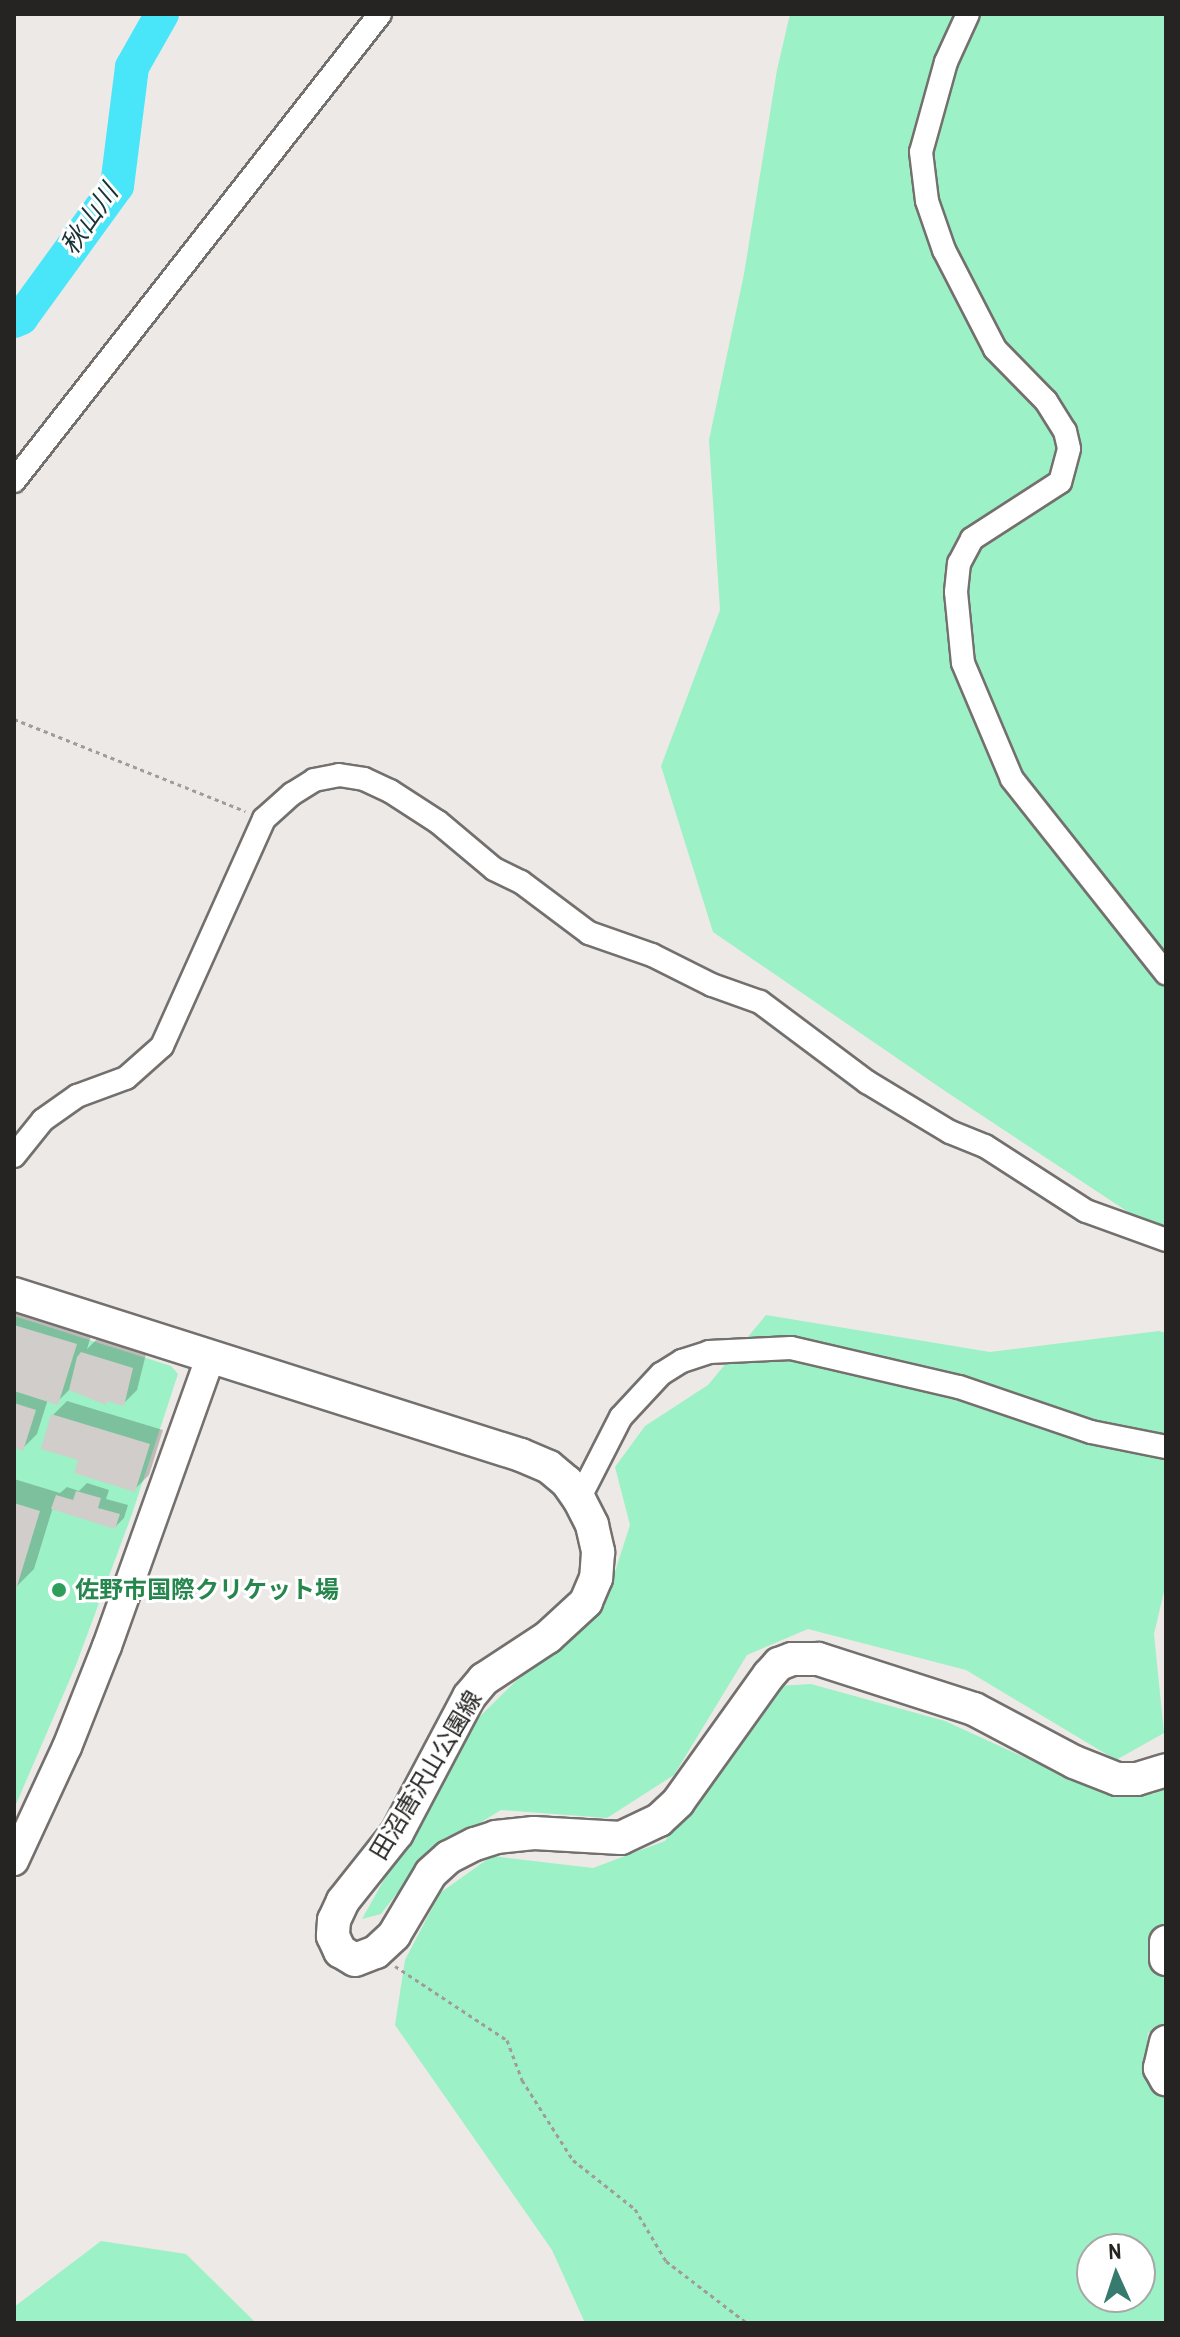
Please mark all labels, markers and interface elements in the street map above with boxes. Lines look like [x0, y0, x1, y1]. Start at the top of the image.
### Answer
water label: 秋山川 [54, 178, 124, 260]
place label: 佐野市国際クリケット場 [75, 1576, 339, 1604]
marker: 佐野市国際クリケット場 [50, 1581, 68, 1599]
street label: 田沼唐沢山公園線 [364, 1685, 488, 1865]
north arrow [1076, 2233, 1156, 2313]
text: N [1108, 2236, 1122, 2266]

